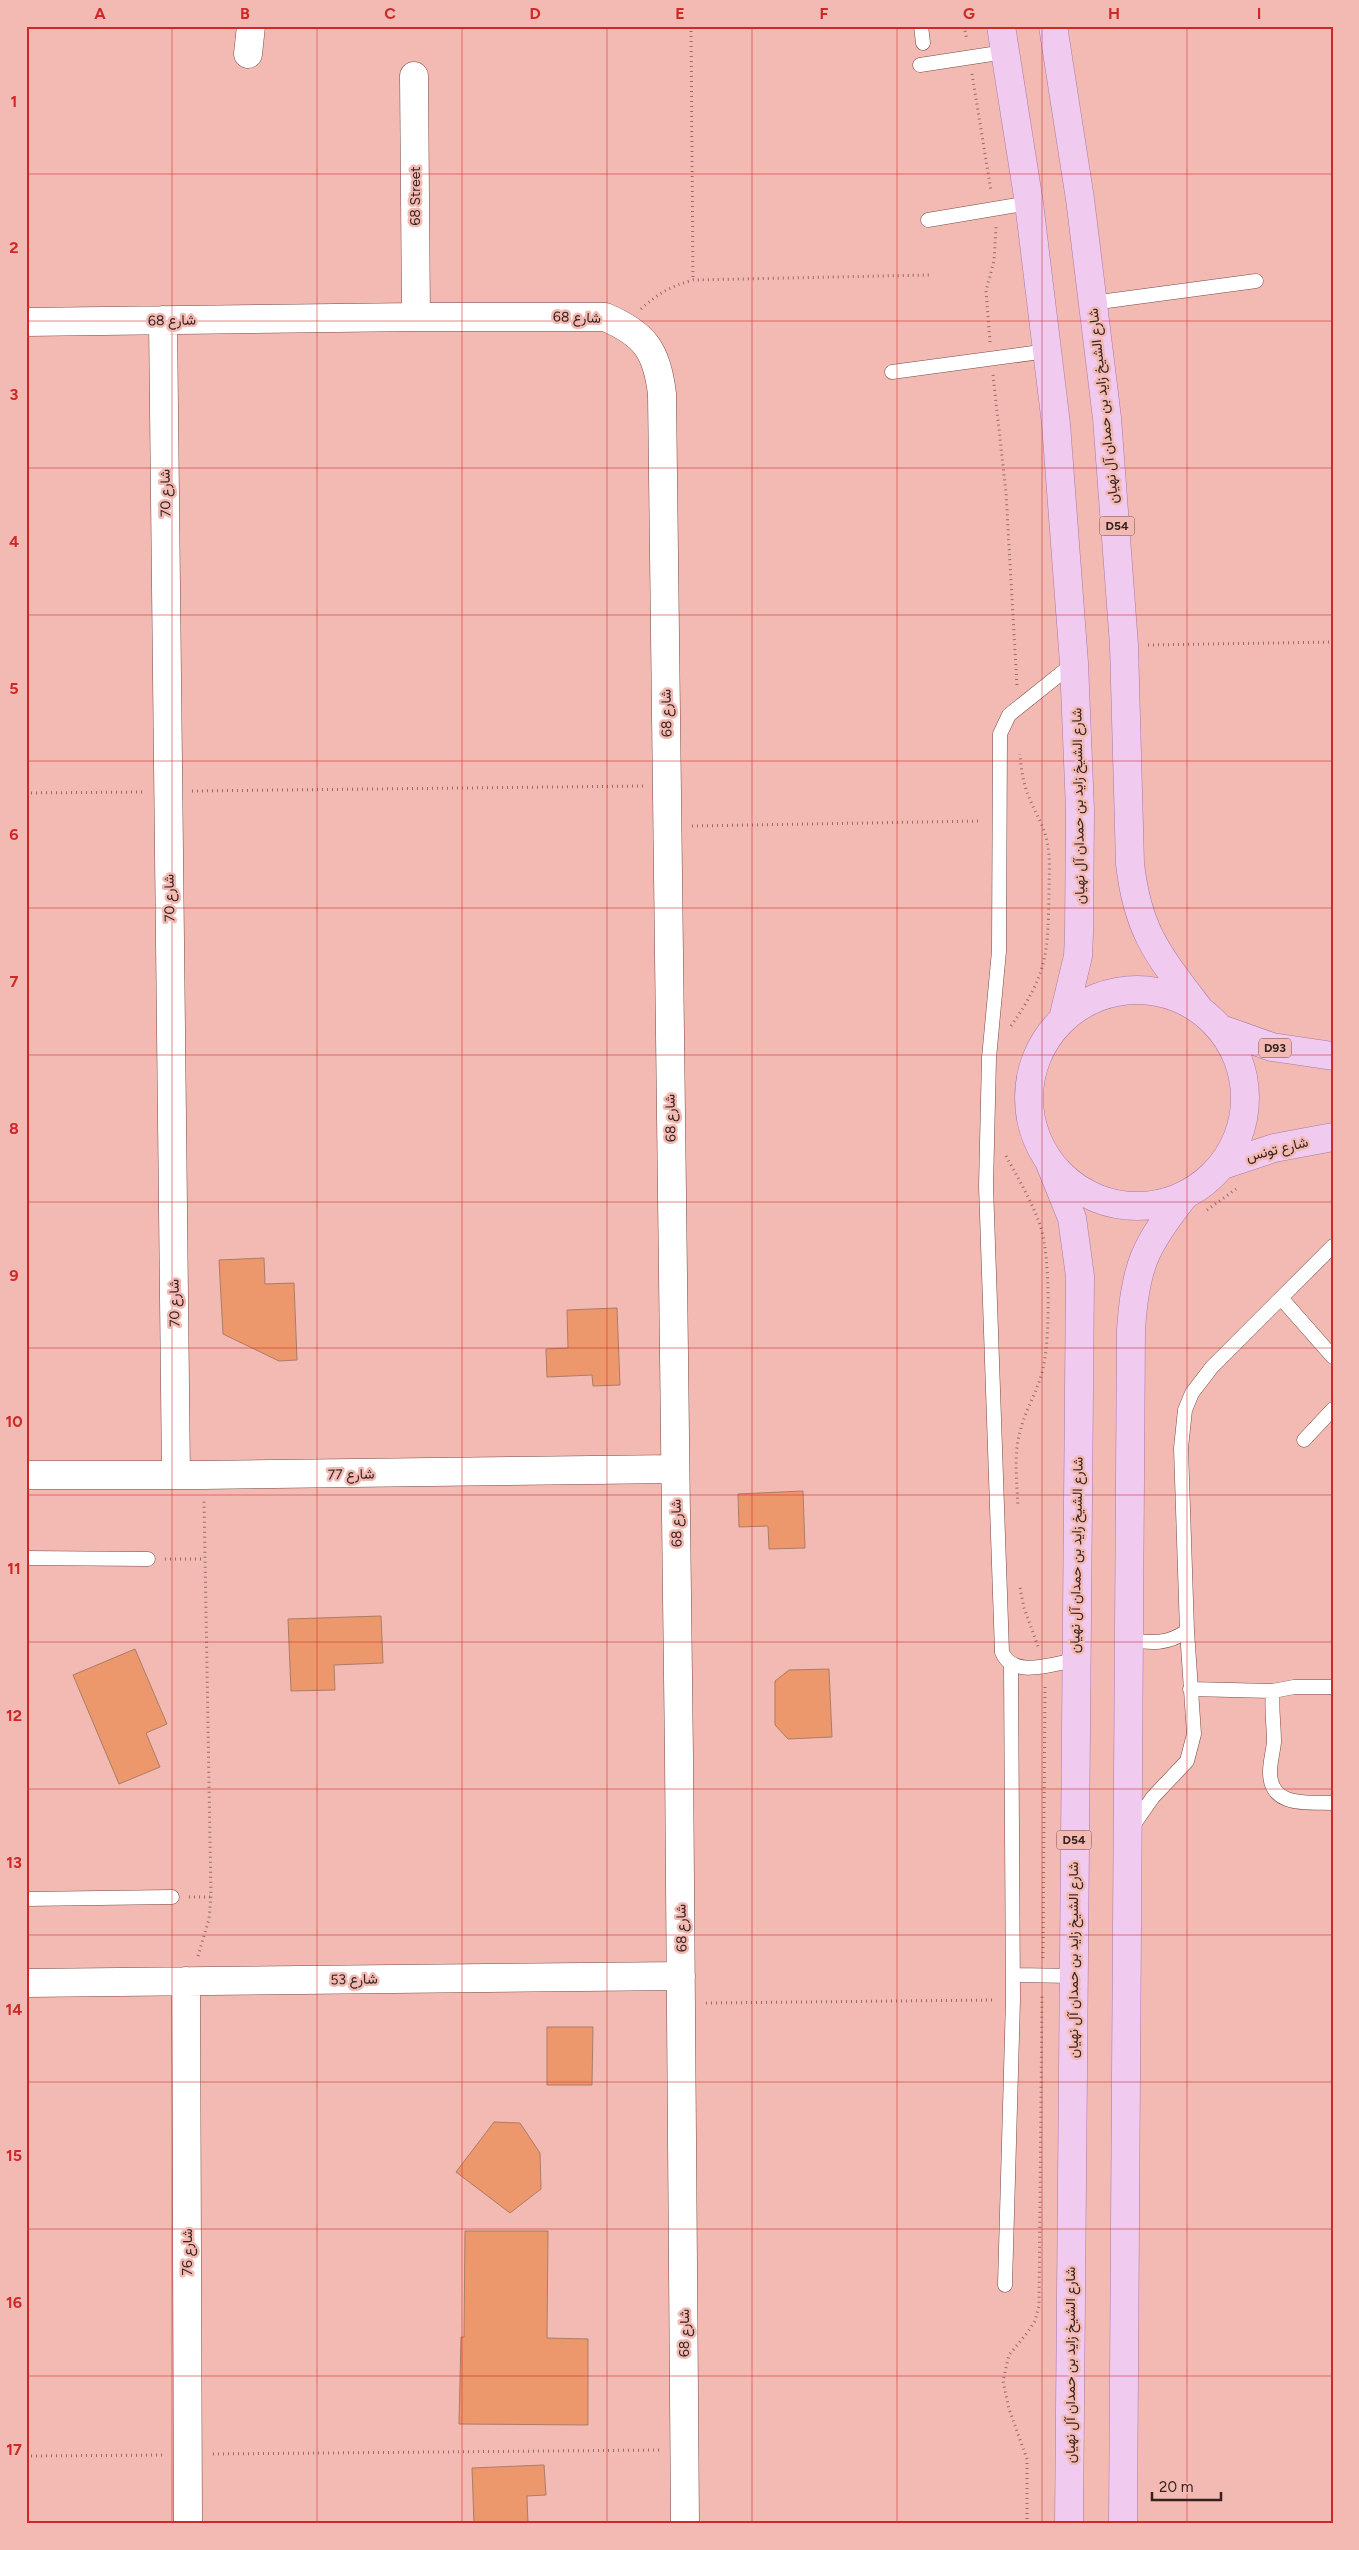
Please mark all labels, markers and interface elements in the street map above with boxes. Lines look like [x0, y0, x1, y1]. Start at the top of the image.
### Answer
text: A [94, 4, 106, 23]
text: B [240, 4, 250, 23]
text: C [384, 4, 396, 23]
text: D [529, 4, 541, 23]
text: E [675, 4, 685, 23]
text: F [820, 4, 829, 23]
text: G [963, 4, 975, 23]
text: H [1108, 4, 1120, 23]
text: I [1257, 4, 1261, 23]
text: 1 [11, 92, 17, 111]
street label: 68 Street [407, 166, 424, 226]
text: 2 [9, 238, 19, 257]
street label: شارع الشيخ زايد بن حمدان آل نهيان [1085, 307, 1124, 505]
street label: شارع 68 [553, 308, 601, 329]
street label: شارع 68 [148, 312, 196, 331]
text: 3 [10, 385, 19, 404]
street label: شارع 70 [157, 469, 176, 517]
road number: D54 [1100, 516, 1134, 536]
text: 4 [9, 532, 19, 551]
text: 5 [9, 679, 19, 698]
street label: شارع 68 [658, 689, 677, 737]
street label: شارع الشيخ زايد بن حمدان آل نهيان [1068, 708, 1091, 904]
text: 6 [9, 825, 19, 844]
street label: شارع 70 [161, 874, 180, 922]
text: 7 [10, 972, 19, 991]
road number: D93 [1259, 1038, 1291, 1058]
street label: شارع 68 [662, 1094, 681, 1142]
text: 8 [9, 1119, 19, 1138]
street label: شارع تونس [1244, 1134, 1310, 1167]
text: 9 [9, 1266, 19, 1285]
street label: شارع 70 [166, 1279, 185, 1327]
text: 10 [5, 1412, 23, 1431]
street label: شارع الشيخ زايد بن حمدان آل نهيان [1066, 1457, 1089, 1653]
street label: شارع 77 [328, 1466, 375, 1485]
street label: شارع 68 [668, 1499, 687, 1547]
text: 11 [7, 1559, 21, 1578]
text: 12 [6, 1706, 22, 1725]
road number: D54 [1056, 1830, 1092, 1850]
text: 13 [6, 1853, 22, 1872]
street label: شارع الشيخ زايد بن حمدان آل نهيان [1065, 1862, 1084, 2058]
street label: شارع 68 [673, 1904, 692, 1952]
street label: شارع 53 [330, 1971, 378, 1990]
text: 14 [6, 2000, 22, 2019]
text: 15 [6, 2146, 22, 2165]
street label: شارع 76 [179, 2228, 198, 2276]
street label: شارع الشيخ زايد بن حمدان آل نهيان [1062, 2267, 1081, 2463]
text: 16 [6, 2293, 22, 2312]
street label: شارع 68 [676, 2309, 695, 2357]
text: 17 [6, 2440, 22, 2459]
scale bar [1152, 2470, 1220, 2502]
text: 20 m [1159, 2478, 1193, 2496]

